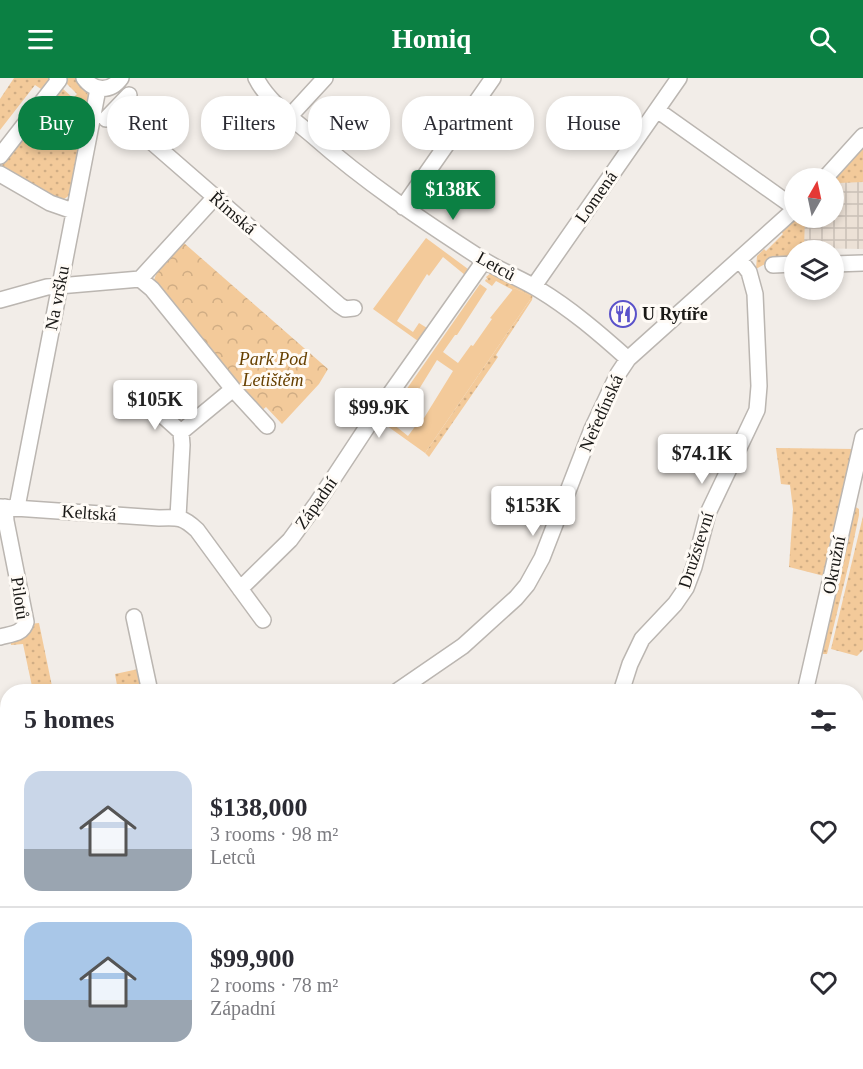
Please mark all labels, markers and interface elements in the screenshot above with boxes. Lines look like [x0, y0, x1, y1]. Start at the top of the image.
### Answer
icon: menu [24, 23, 57, 56]
icon: search [806, 23, 839, 56]
text: Homiq [392, 24, 471, 54]
chip: Buy [18, 96, 95, 150]
chip: Rent [107, 96, 189, 150]
chip: Filters [201, 96, 296, 150]
chip: New [308, 96, 390, 150]
chip: Apartment [402, 96, 534, 150]
chip: House [546, 96, 642, 150]
street label: Lomená [571, 167, 621, 227]
north arrow [784, 168, 844, 228]
map controls [784, 168, 844, 300]
pin: $138K [411, 170, 495, 221]
text: $138K [425, 178, 481, 200]
street label: Římská [206, 187, 261, 239]
button: layers [784, 240, 844, 300]
street label: Letců [473, 247, 519, 285]
street label: Na vršku [41, 264, 73, 332]
restaurant icon: U Rytíře [608, 299, 638, 329]
place label: U Rytíře [642, 304, 708, 324]
park label: Park Pod Letištěm [238, 349, 308, 390]
street label: Neředínská [575, 371, 627, 455]
pin: $105K [113, 380, 197, 431]
text: $105K [127, 388, 183, 410]
pin: $99.9K [330, 388, 428, 439]
text: $99.9K [349, 396, 409, 418]
pin: $74.1K [653, 434, 751, 485]
text: $74.1K [672, 442, 732, 464]
street label: Západní [291, 473, 341, 533]
pin: $153K [491, 486, 575, 537]
text: $153K [505, 494, 561, 516]
street label: Keltská [61, 501, 117, 525]
street label: Družstevní [674, 509, 718, 591]
street label: Okružní [819, 534, 849, 596]
street label: Pilotů [7, 575, 33, 621]
icon: filters [807, 704, 840, 737]
text: 5 homes [24, 705, 114, 734]
text: $138,000 [210, 793, 308, 822]
icon: home [72, 795, 144, 867]
icon: heart [807, 815, 840, 848]
text: 3 rooms · 98 m² [210, 823, 338, 845]
text: Letců [210, 846, 256, 868]
text: $99,900 [210, 944, 295, 973]
icon: home [72, 946, 144, 1018]
icon: heart [807, 966, 840, 999]
text: 2 rooms · 78 m² [210, 974, 338, 996]
text: Západní [210, 997, 276, 1019]

